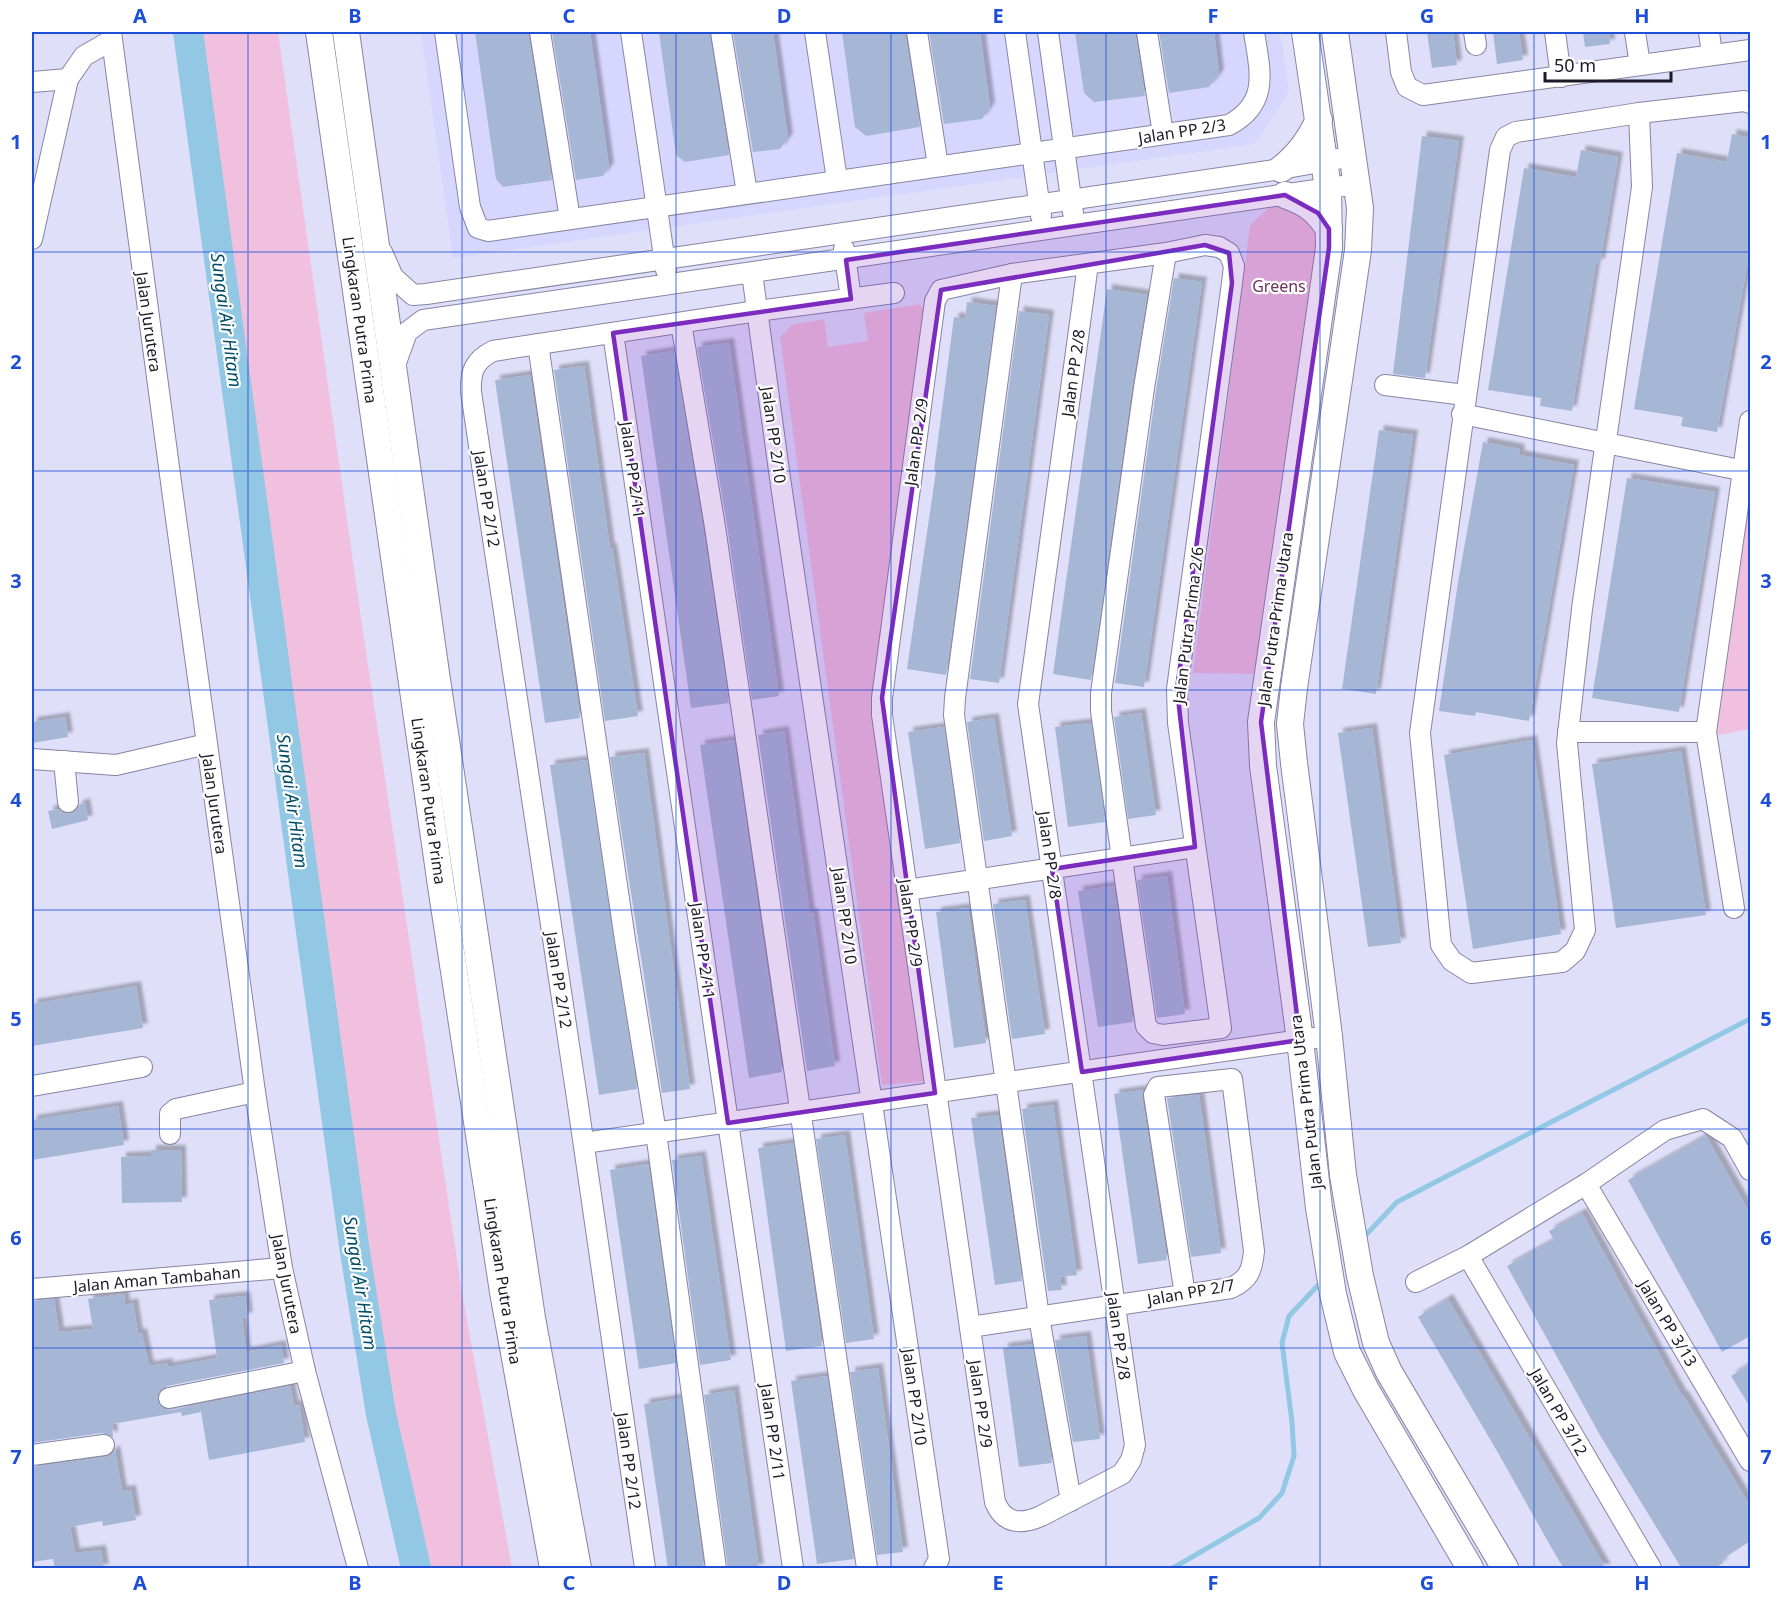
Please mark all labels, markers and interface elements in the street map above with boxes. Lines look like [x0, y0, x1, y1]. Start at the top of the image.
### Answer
text: A [133, 2, 147, 29]
text: B [348, 2, 362, 29]
text: C [563, 2, 576, 29]
text: D [777, 2, 791, 29]
text: E [992, 2, 1004, 29]
text: F [1208, 2, 1218, 29]
text: G [1420, 2, 1434, 29]
text: H [1634, 2, 1650, 29]
scale bar [1545, 45, 1671, 83]
text: 50 m [1554, 53, 1596, 77]
street label: Jalan PP 2/3 [1135, 113, 1227, 149]
text: 1 [10, 128, 22, 155]
text: 1 [1760, 128, 1772, 155]
street label: Lingkaran Putra Prima [337, 235, 383, 405]
water label: Sungai Air Hitam [206, 251, 248, 389]
street label: Jalan Jurutera [131, 268, 167, 374]
park label: Greens [1252, 275, 1306, 297]
street label: Jalan PP 2/8 [1056, 328, 1090, 420]
text: 2 [10, 348, 22, 375]
text: 2 [1760, 348, 1772, 375]
street label: Jalan PP 2/10 [756, 383, 792, 485]
street label: Jalan PP 2/9 [899, 397, 933, 489]
street label: Jalan PP 2/11 [615, 418, 651, 520]
street label: Jalan PP 2/12 [468, 447, 505, 549]
street label: Jalan Putra Prima Utara [1252, 531, 1298, 709]
street label: Jalan Putra Prima 2/6 [1167, 545, 1209, 707]
text: 3 [10, 567, 22, 594]
text: 3 [1760, 567, 1772, 594]
street label: Lingkaran Putra Prima [406, 716, 452, 886]
water label: Sungai Air Hitam [272, 732, 314, 870]
street label: Jalan Jurutera [197, 750, 233, 856]
text: 4 [10, 786, 22, 813]
text: 4 [1760, 786, 1772, 813]
street label: Jalan PP 2/8 [1033, 808, 1067, 900]
street label: Jalan PP 2/10 [827, 864, 863, 966]
street label: Jalan PP 2/9 [894, 876, 928, 968]
street label: Jalan PP 2/11 [685, 899, 721, 1001]
street label: Jalan PP 2/12 [540, 928, 577, 1030]
text: 5 [10, 1005, 22, 1032]
text: 5 [1760, 1005, 1772, 1032]
street label: Jalan Putra Prima Utara [1284, 1014, 1328, 1192]
street label: Lingkaran Putra Prima [479, 1196, 527, 1366]
water label: Sungai Air Hitam [339, 1214, 383, 1352]
text: 6 [10, 1224, 22, 1251]
text: 6 [1760, 1224, 1772, 1251]
street label: Jalan Jurutera [266, 1230, 307, 1336]
street label: Jalan Aman Tambahan [70, 1261, 242, 1297]
street label: Jalan PP 2/7 [1144, 1274, 1236, 1311]
street label: Jalan PP 3/13 [1632, 1274, 1703, 1370]
street label: Jalan PP 2/8 [1102, 1289, 1136, 1381]
street label: Jalan PP 2/10 [897, 1345, 933, 1447]
street label: Jalan PP 2/9 [964, 1357, 998, 1449]
street label: Jalan PP 3/12 [1524, 1363, 1593, 1460]
street label: Jalan PP 2/11 [755, 1380, 791, 1482]
street label: Jalan PP 2/12 [611, 1409, 647, 1511]
text: 7 [10, 1443, 22, 1470]
text: 7 [1760, 1443, 1772, 1470]
text: A [133, 1569, 147, 1596]
text: B [348, 1569, 362, 1596]
text: C [563, 1569, 576, 1596]
text: D [777, 1569, 791, 1596]
text: E [992, 1569, 1004, 1596]
text: F [1208, 1569, 1218, 1596]
text: G [1420, 1569, 1434, 1596]
text: H [1634, 1569, 1650, 1596]

